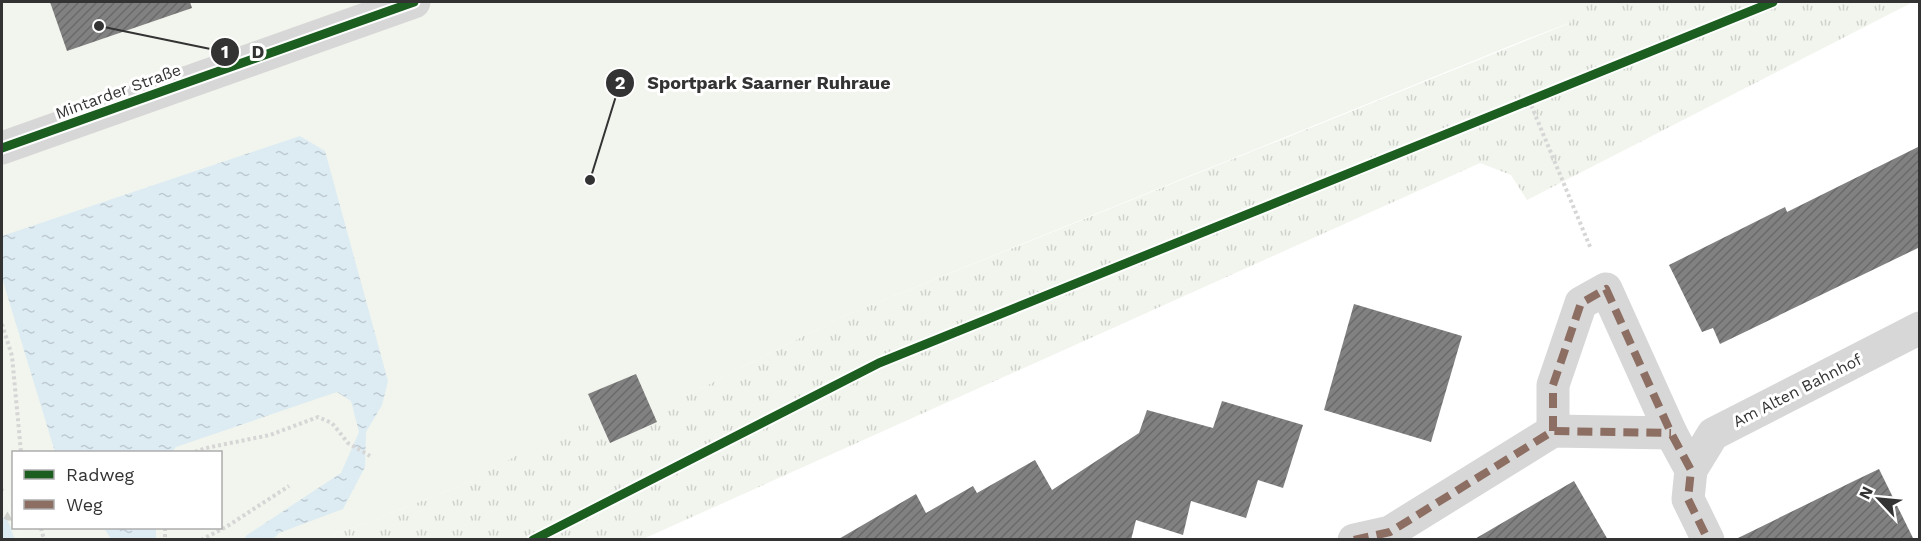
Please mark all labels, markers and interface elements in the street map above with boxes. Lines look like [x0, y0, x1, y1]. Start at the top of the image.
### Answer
callout: D [210, 34, 277, 70]
text: 1 [221, 41, 229, 62]
text: D [252, 41, 265, 62]
street label: Mintarder Straße [53, 60, 183, 123]
callout: Sportpark Saarner Ruhraue [605, 65, 903, 101]
text: 2 [615, 72, 625, 93]
text: Sportpark Saarner Ruhraue [647, 72, 891, 93]
street label: Am Alten Bahnhof [1730, 349, 1865, 431]
legend [12, 451, 222, 529]
text: Radweg [66, 464, 135, 485]
north arrow [1849, 469, 1909, 529]
text: N [1855, 483, 1877, 502]
text: Weg [66, 494, 103, 515]

